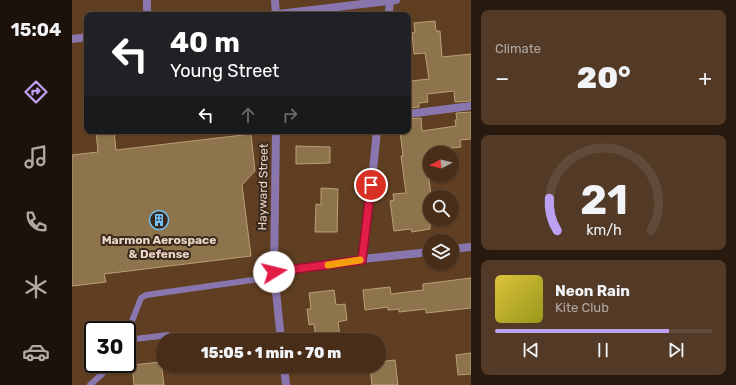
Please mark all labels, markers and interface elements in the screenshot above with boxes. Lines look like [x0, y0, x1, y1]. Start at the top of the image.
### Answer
text: 15:04 [11, 19, 61, 41]
text: 40 m [170, 26, 240, 59]
icon: left [104, 28, 156, 80]
text: Climate [495, 41, 541, 56]
text: Young Street [170, 60, 279, 82]
text: 20° [577, 60, 631, 96]
text: − [495, 65, 509, 92]
text: + [698, 65, 712, 92]
icon: directions [22, 78, 50, 106]
icon: left [195, 104, 217, 126]
icon: ahead [237, 104, 259, 126]
icon: right [279, 104, 301, 126]
icon: music [22, 143, 50, 171]
street label: Hayward Street [255, 143, 271, 231]
north arrow [423, 146, 459, 182]
map controls [423, 146, 459, 270]
pin [354, 168, 388, 202]
icon: arrive [360, 174, 382, 196]
text: 21 [580, 174, 627, 223]
button: search [423, 190, 459, 226]
icon: phone [22, 208, 50, 236]
building icon: Marmon Aerospace & Defense [148, 209, 170, 231]
text: km/h [586, 221, 621, 238]
place label: Marmon Aerospace & Defense [102, 233, 216, 261]
button: layers [423, 234, 459, 270]
position arrow [253, 251, 295, 293]
icon: climate [22, 273, 50, 301]
text: Neon Rain [555, 282, 630, 300]
text: Kite Club [555, 300, 609, 315]
speed limit sign: 30 [84, 321, 136, 373]
icon: car [22, 338, 50, 366]
icon: previous [520, 339, 542, 361]
icon: pause [592, 339, 614, 361]
icon: next [665, 339, 687, 361]
text: 15:05 · 1 min · 70 m [201, 344, 341, 362]

